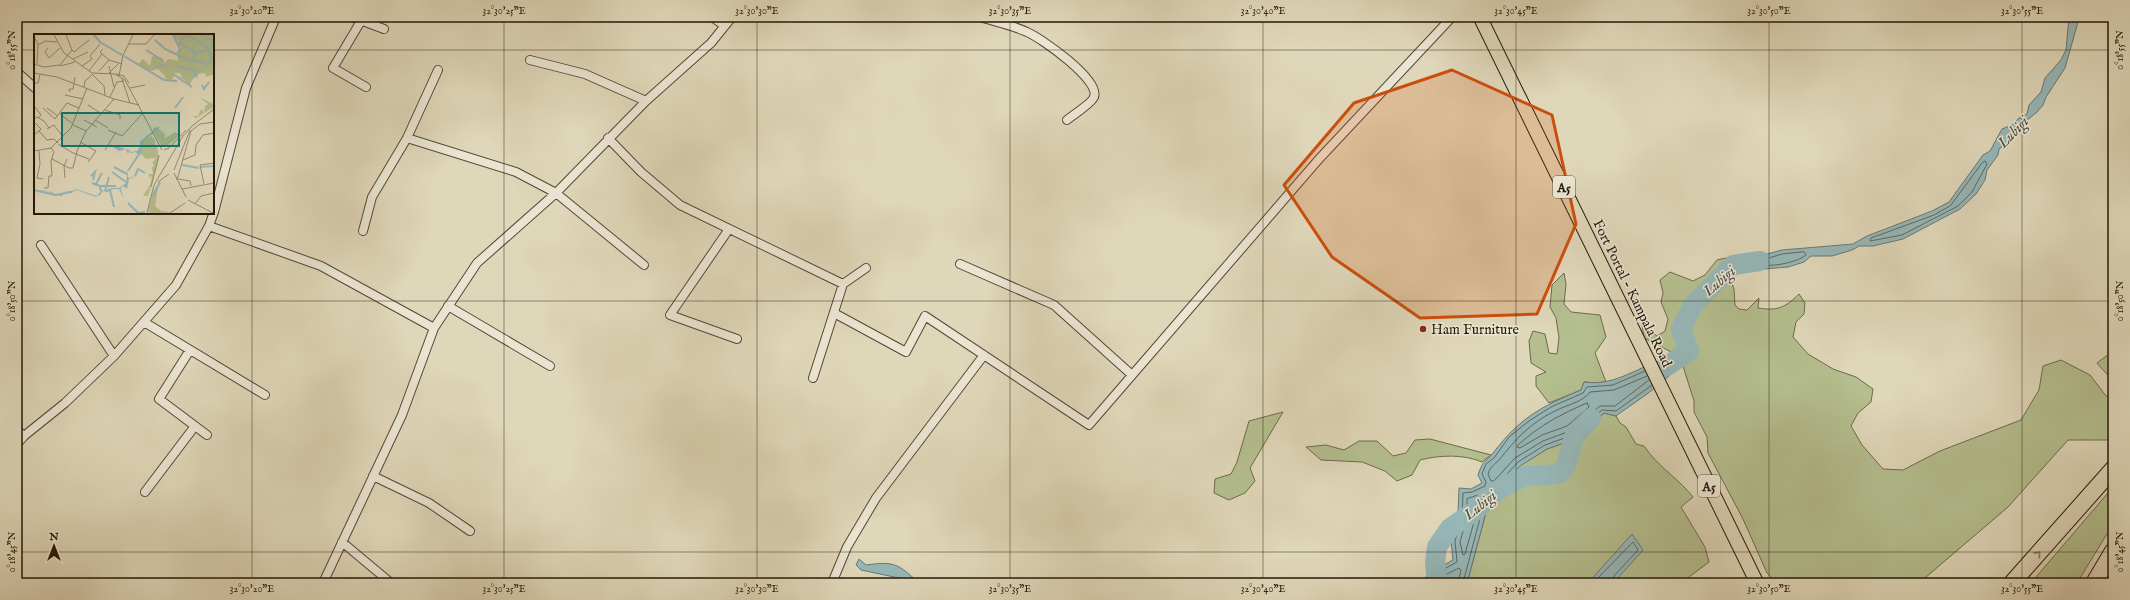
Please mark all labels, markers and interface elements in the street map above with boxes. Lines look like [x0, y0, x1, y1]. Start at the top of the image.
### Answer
text: 32°30'20"E [230, 5, 274, 18]
text: 32°30'25"E [482, 5, 526, 18]
text: 32°30'30"E [735, 5, 779, 18]
text: 32°30'35"E [989, 5, 1031, 18]
text: 32°30'40"E [1241, 5, 1285, 18]
text: 32°30'45"E [1494, 5, 1538, 18]
text: 32°30'50"E [1747, 5, 1791, 18]
text: 32°30'55"E [2001, 5, 2043, 18]
text: 0°18'55"N [6, 30, 19, 70]
text: 0°18'55"N [2114, 30, 2127, 70]
inset map [34, 34, 214, 214]
water label: Lubigi [1993, 111, 2035, 154]
road number: A5 [1553, 176, 1575, 198]
street label: Fort Portal - Kampala Road [1588, 217, 1676, 371]
water label: Lubigi [1698, 261, 1741, 302]
text: 0°18'50"N [6, 280, 19, 321]
text: 0°18'50"N [2114, 280, 2127, 321]
place label: Ham Furniture [1431, 321, 1520, 339]
marker: Ham Furniture [1418, 324, 1428, 334]
road number: A5 [1698, 475, 1720, 497]
water label: Lubigi [1459, 485, 1503, 526]
north arrow [34, 526, 74, 566]
text: N [48, 530, 59, 544]
text: 0°18'45"N [6, 531, 19, 572]
text: 0°18'45"N [2114, 531, 2127, 572]
one-way arrow [2033, 552, 2040, 559]
text: 32°30'20"E [230, 583, 274, 596]
text: 32°30'25"E [482, 583, 526, 596]
text: 32°30'30"E [735, 583, 779, 596]
text: 32°30'35"E [989, 583, 1031, 596]
text: 32°30'40"E [1241, 583, 1285, 596]
text: 32°30'45"E [1494, 583, 1538, 596]
text: 32°30'50"E [1747, 583, 1791, 596]
text: 32°30'55"E [2001, 583, 2043, 596]

